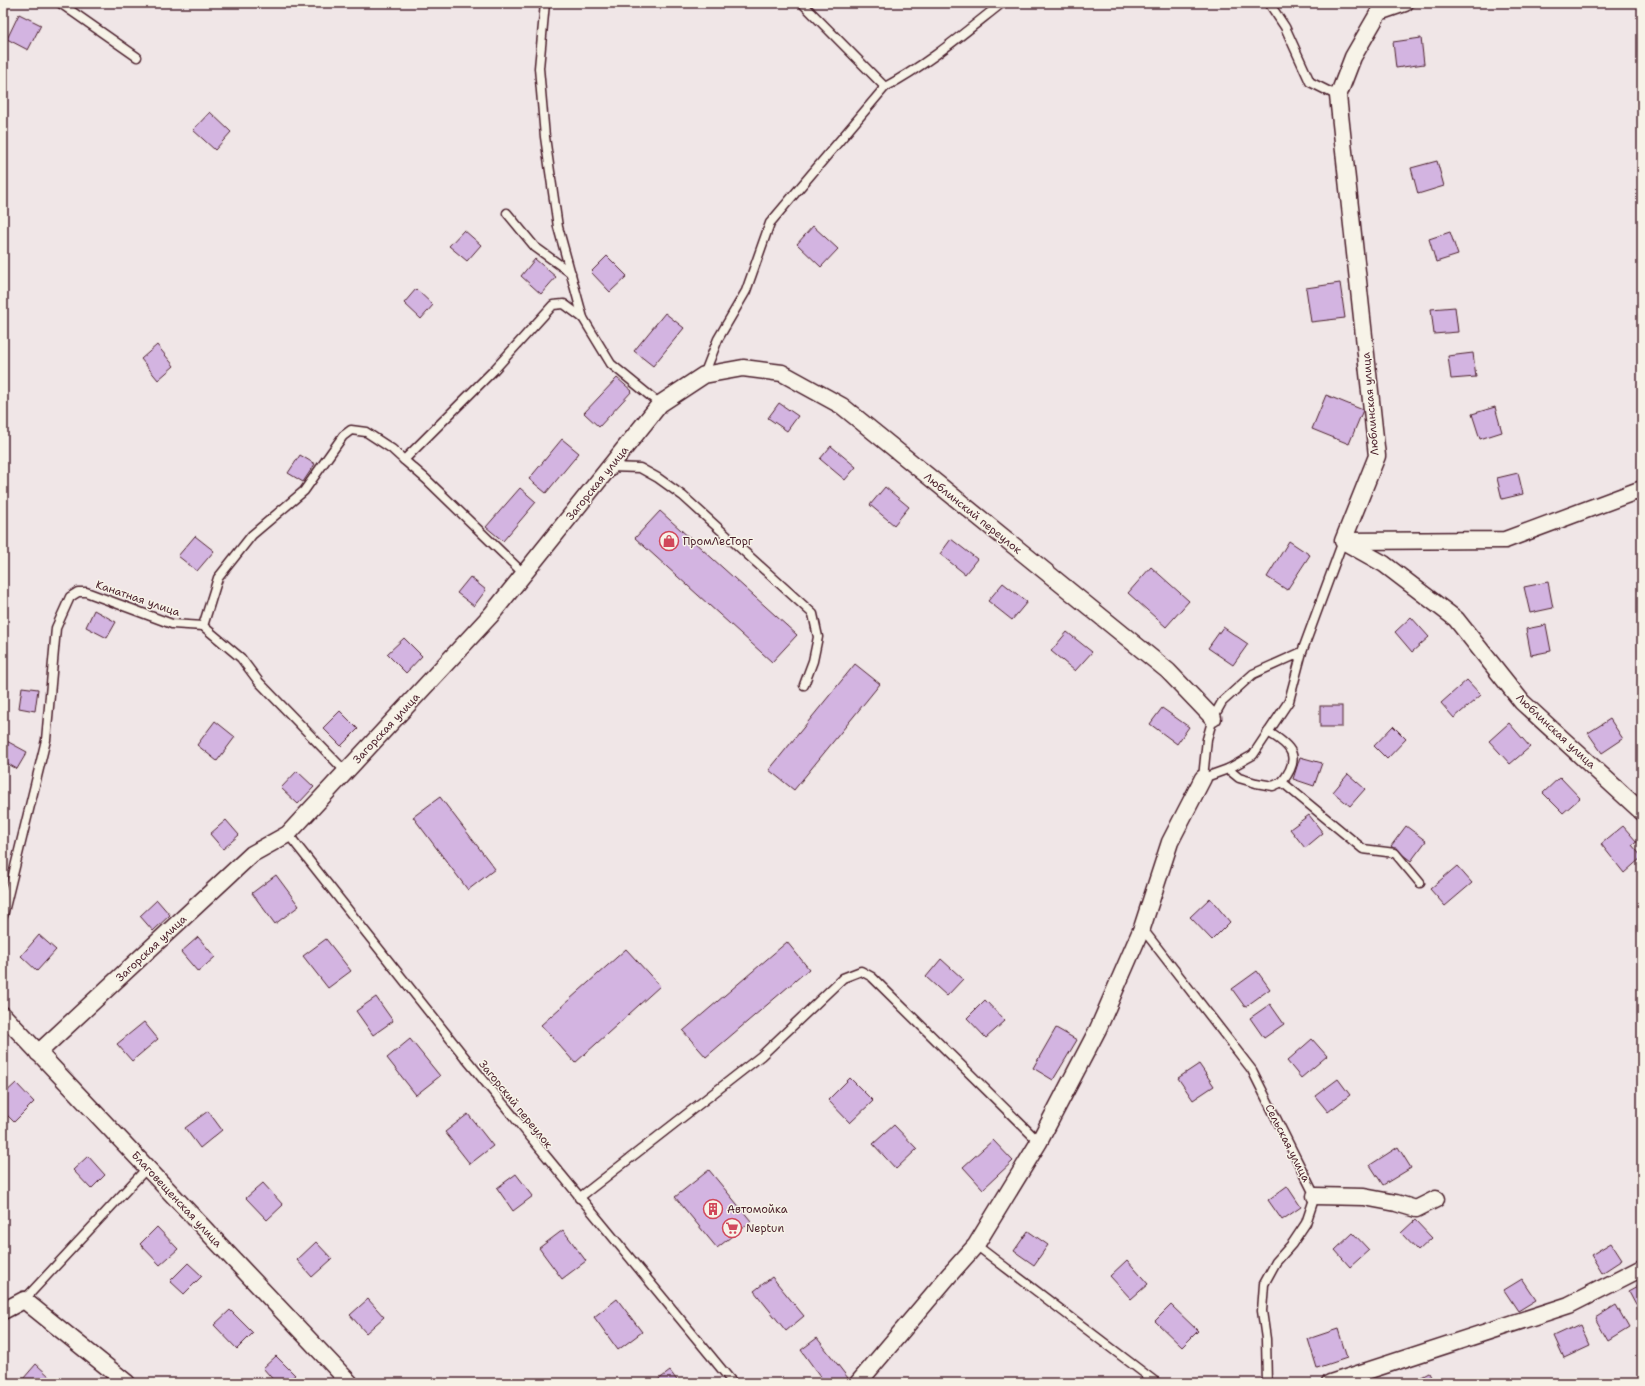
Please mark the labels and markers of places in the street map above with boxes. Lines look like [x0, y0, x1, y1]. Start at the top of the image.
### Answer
shop icon: ПромЛесТорг [658, 530, 680, 552]
place label: ПромЛесТорг [683, 534, 753, 549]
building icon: Автомойка [702, 1198, 724, 1220]
place label: Автомойка [727, 1202, 788, 1217]
supermarket icon: Neptun [721, 1217, 743, 1239]
place label: Neptun [746, 1221, 784, 1236]

